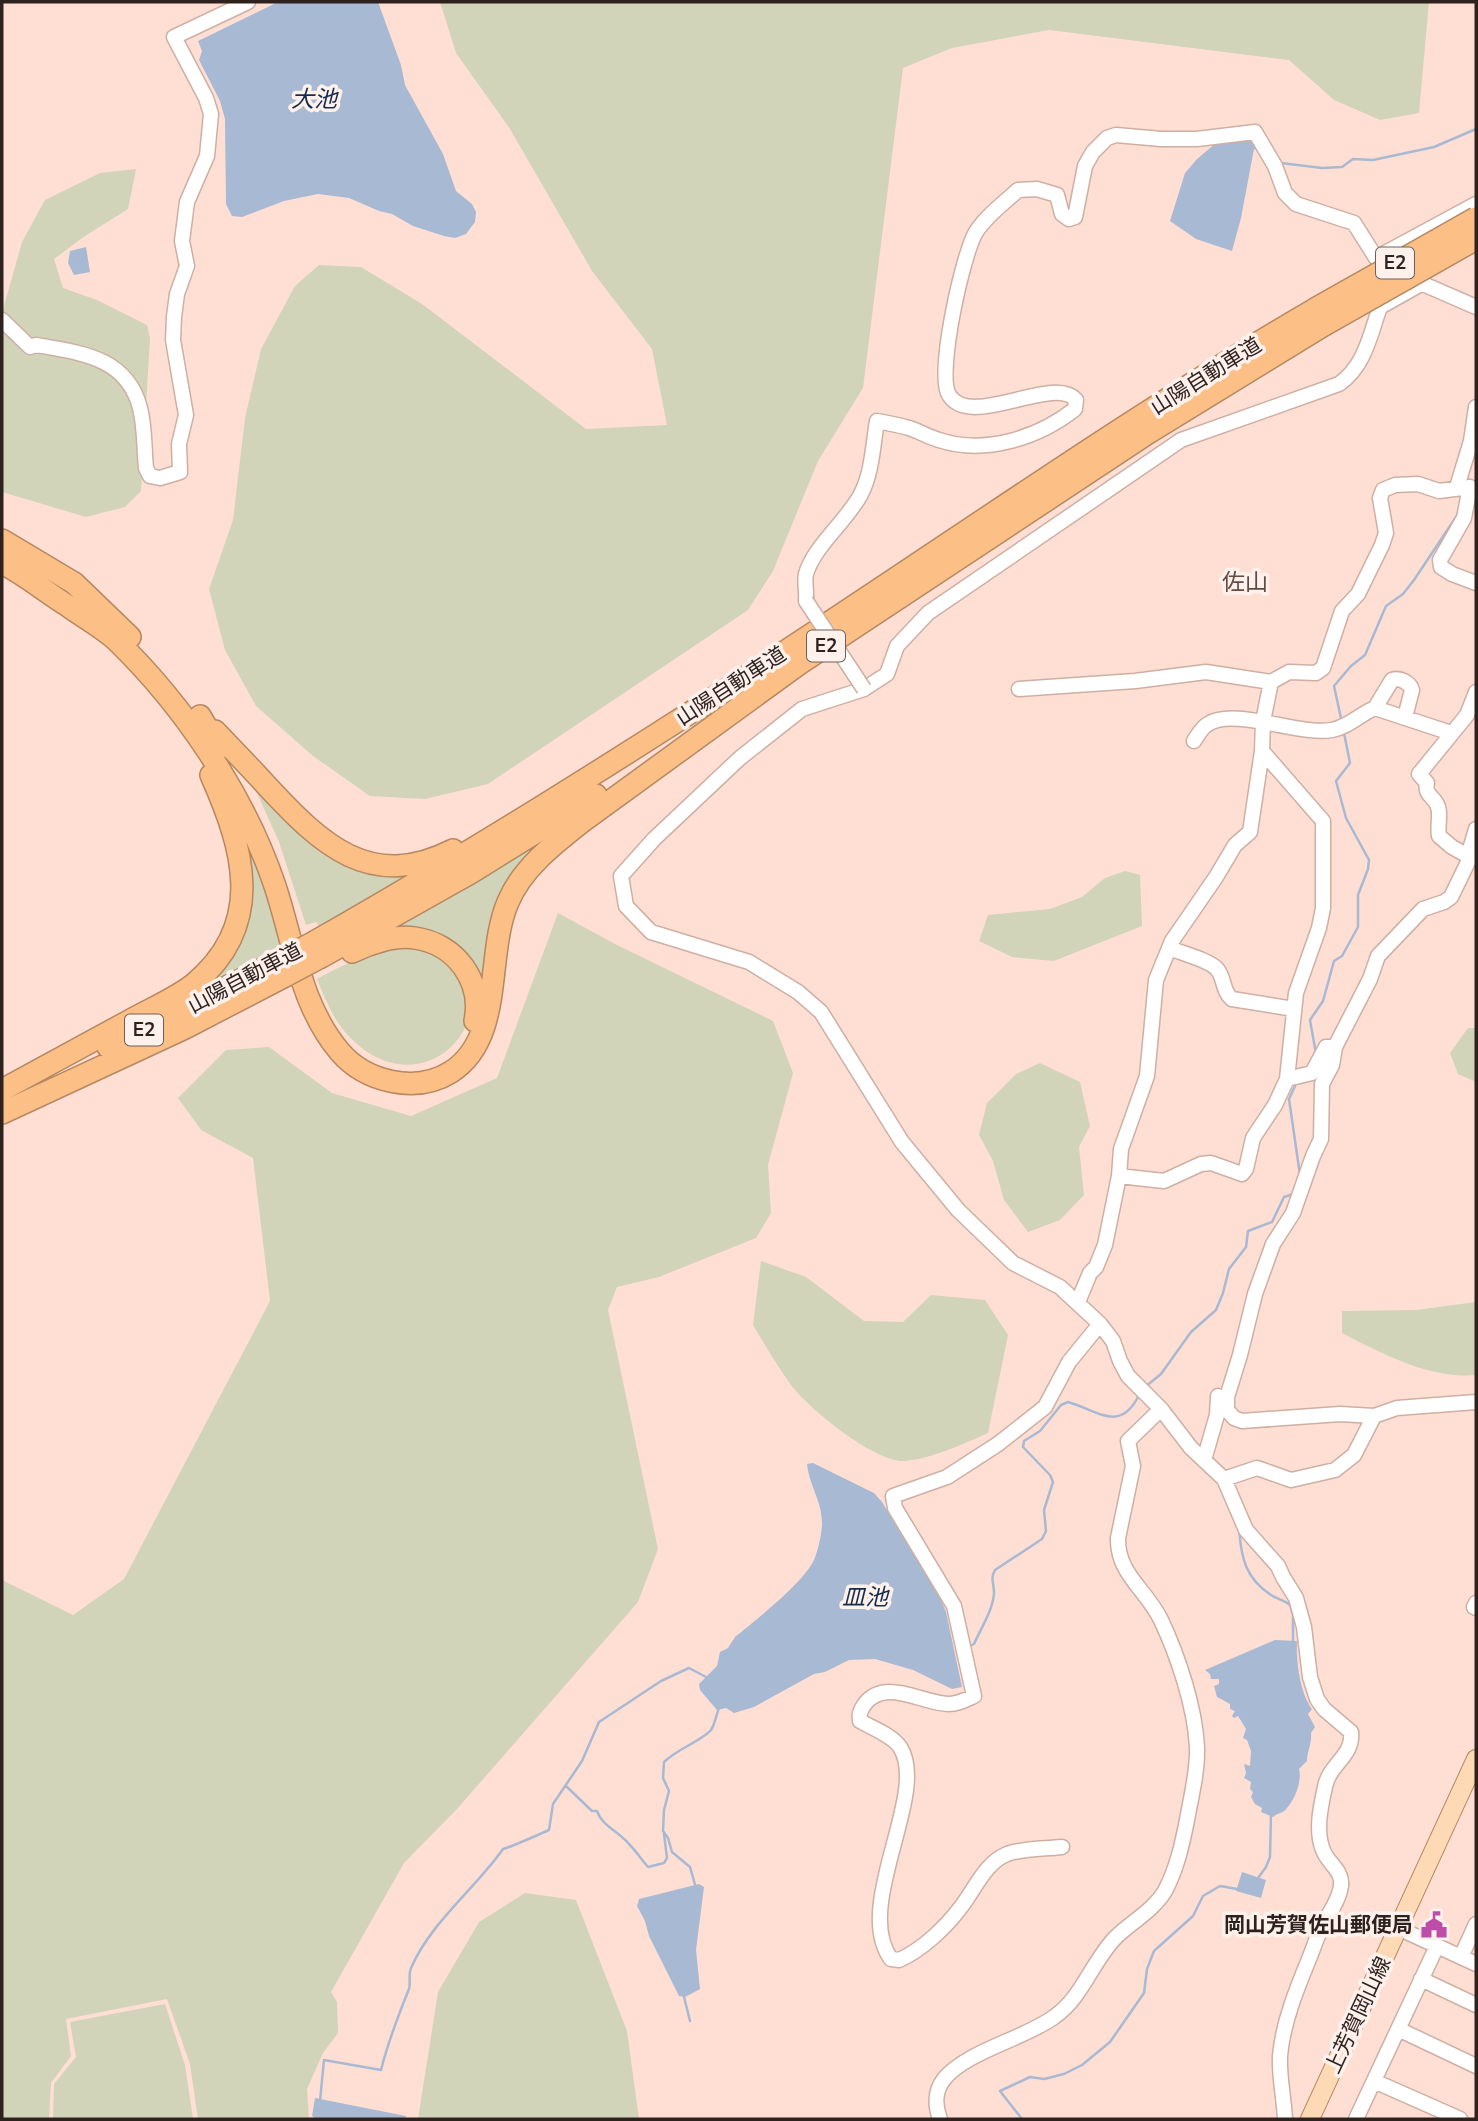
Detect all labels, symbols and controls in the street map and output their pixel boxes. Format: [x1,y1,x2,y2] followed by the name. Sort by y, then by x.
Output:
[291,84,339,115] water label: 大池
[1376,247,1414,278] road number: E2
[1145,331,1267,421] street label: 山陽自動車道
[1222,567,1268,598] district label: 佐山
[807,631,845,662] road number: E2
[671,640,791,732] street label: 山陽自動車道
[183,936,307,1020] street label: 山陽自動車道
[125,1014,163,1046] road number: E2
[842,1582,890,1613] water label: 皿池
[1419,1910,1449,1940] public building icon: 岡山芳賀佐山郵便局
[1224,1911,1413,1939] place label: 岡山芳賀佐山郵便局
[1319,1952,1397,2078] street label: 上芳賀岡山線

